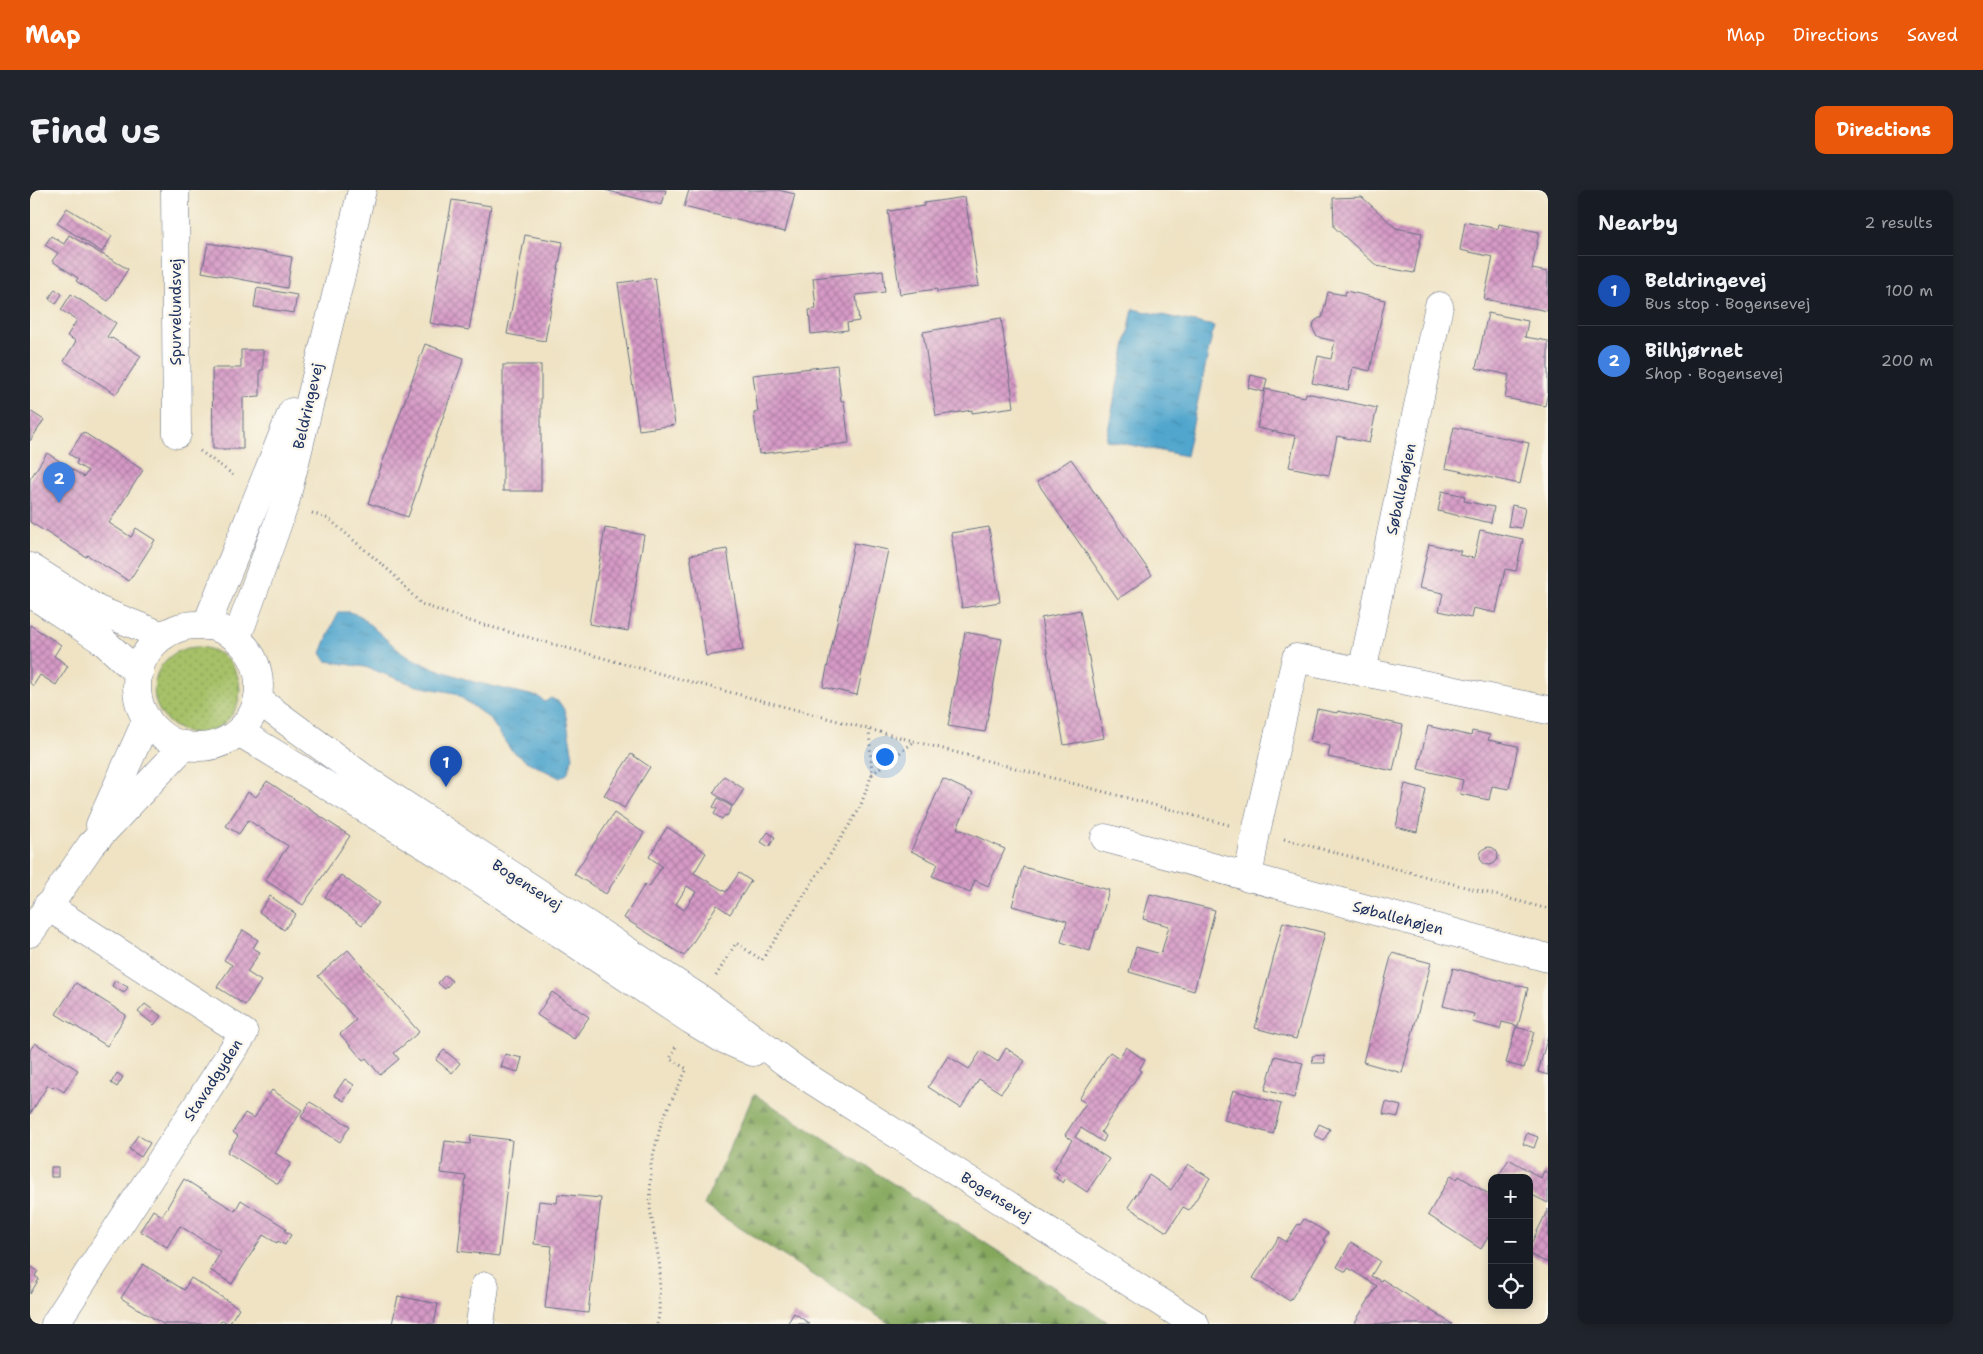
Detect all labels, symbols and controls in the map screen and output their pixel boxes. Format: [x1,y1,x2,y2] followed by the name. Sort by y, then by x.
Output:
[25,19,81,51] text: Map
[1727,23,1765,47] text: Map
[1793,23,1879,47] text: Directions
[1907,23,1958,47] text: Saved
[1815,106,1953,154] button: Directions
[30,107,161,154] text: Find us
[1598,209,1678,237] text: Nearby
[1864,212,1933,233] text: 2 results
[166,259,186,365] street label: Spurvelundsvej
[1645,268,1766,293] text: Beldringevej
[1610,280,1618,301] text: 1
[1885,280,1933,301] text: 100 m
[1645,293,1810,314] text: Bus stop · Bogensevej
[1645,338,1743,363] text: Bilhjørnet
[1608,350,1620,371] text: 2
[1881,350,1933,371] text: 200 m
[288,361,328,451] street label: Beldringevej
[1645,363,1783,384] text: Shop · Bogensevej
[1382,441,1420,537] street label: Søballehøjen
[43,462,75,503] pin: 2
[872,744,898,770] your location
[430,746,462,787] pin: 1
[488,855,566,915] street label: Bogensevej
[1350,896,1446,940] street label: Søballehøjen
[179,1035,247,1125] street label: Stavadgyden
[957,1167,1035,1227] street label: Bogensevej
[1488,1174,1533,1309] map controls
[1488,1174,1533,1219] button: +
[1488,1219,1533,1264] button: −
[1488,1264,1533,1309] button: locate

